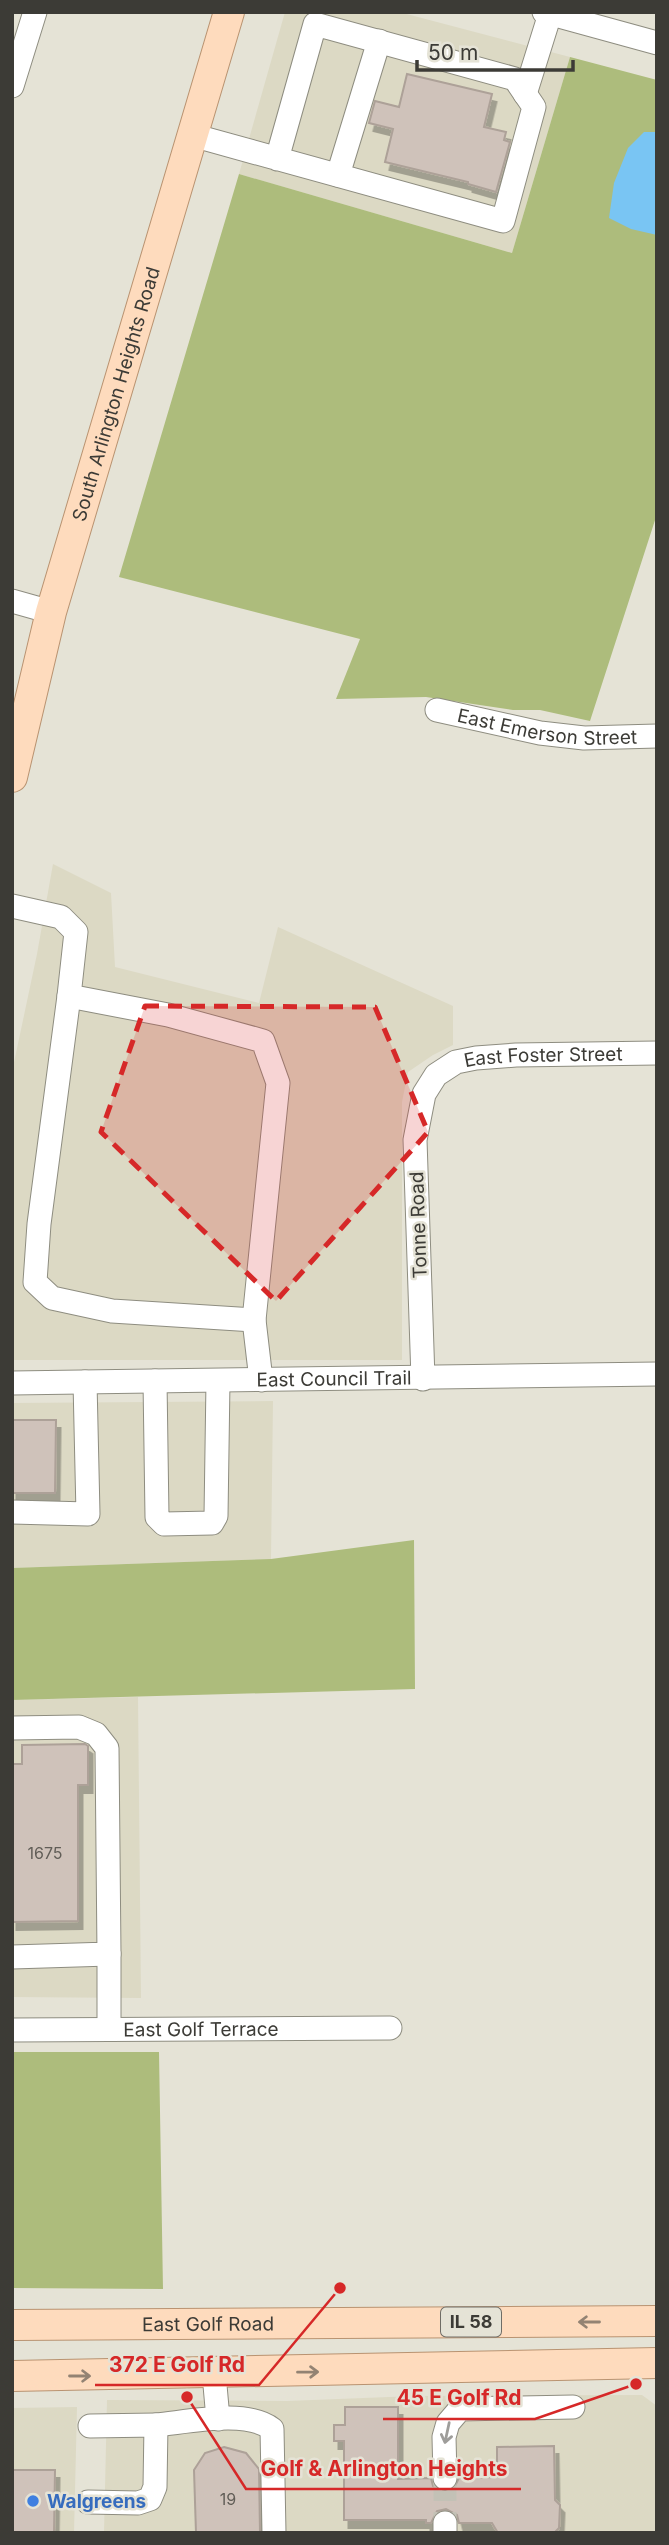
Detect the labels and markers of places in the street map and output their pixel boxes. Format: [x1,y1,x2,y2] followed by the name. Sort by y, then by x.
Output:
[95,2343,259,2385] callout: 372 E Golf Rd
[383,2377,535,2419] callout: 45 E Golf Rd
[246,2447,521,2489] callout: Golf & Arlington Heights
[47,2490,146,2513] place label: Walgreens
[25,2493,41,2509] marker: Walgreens

